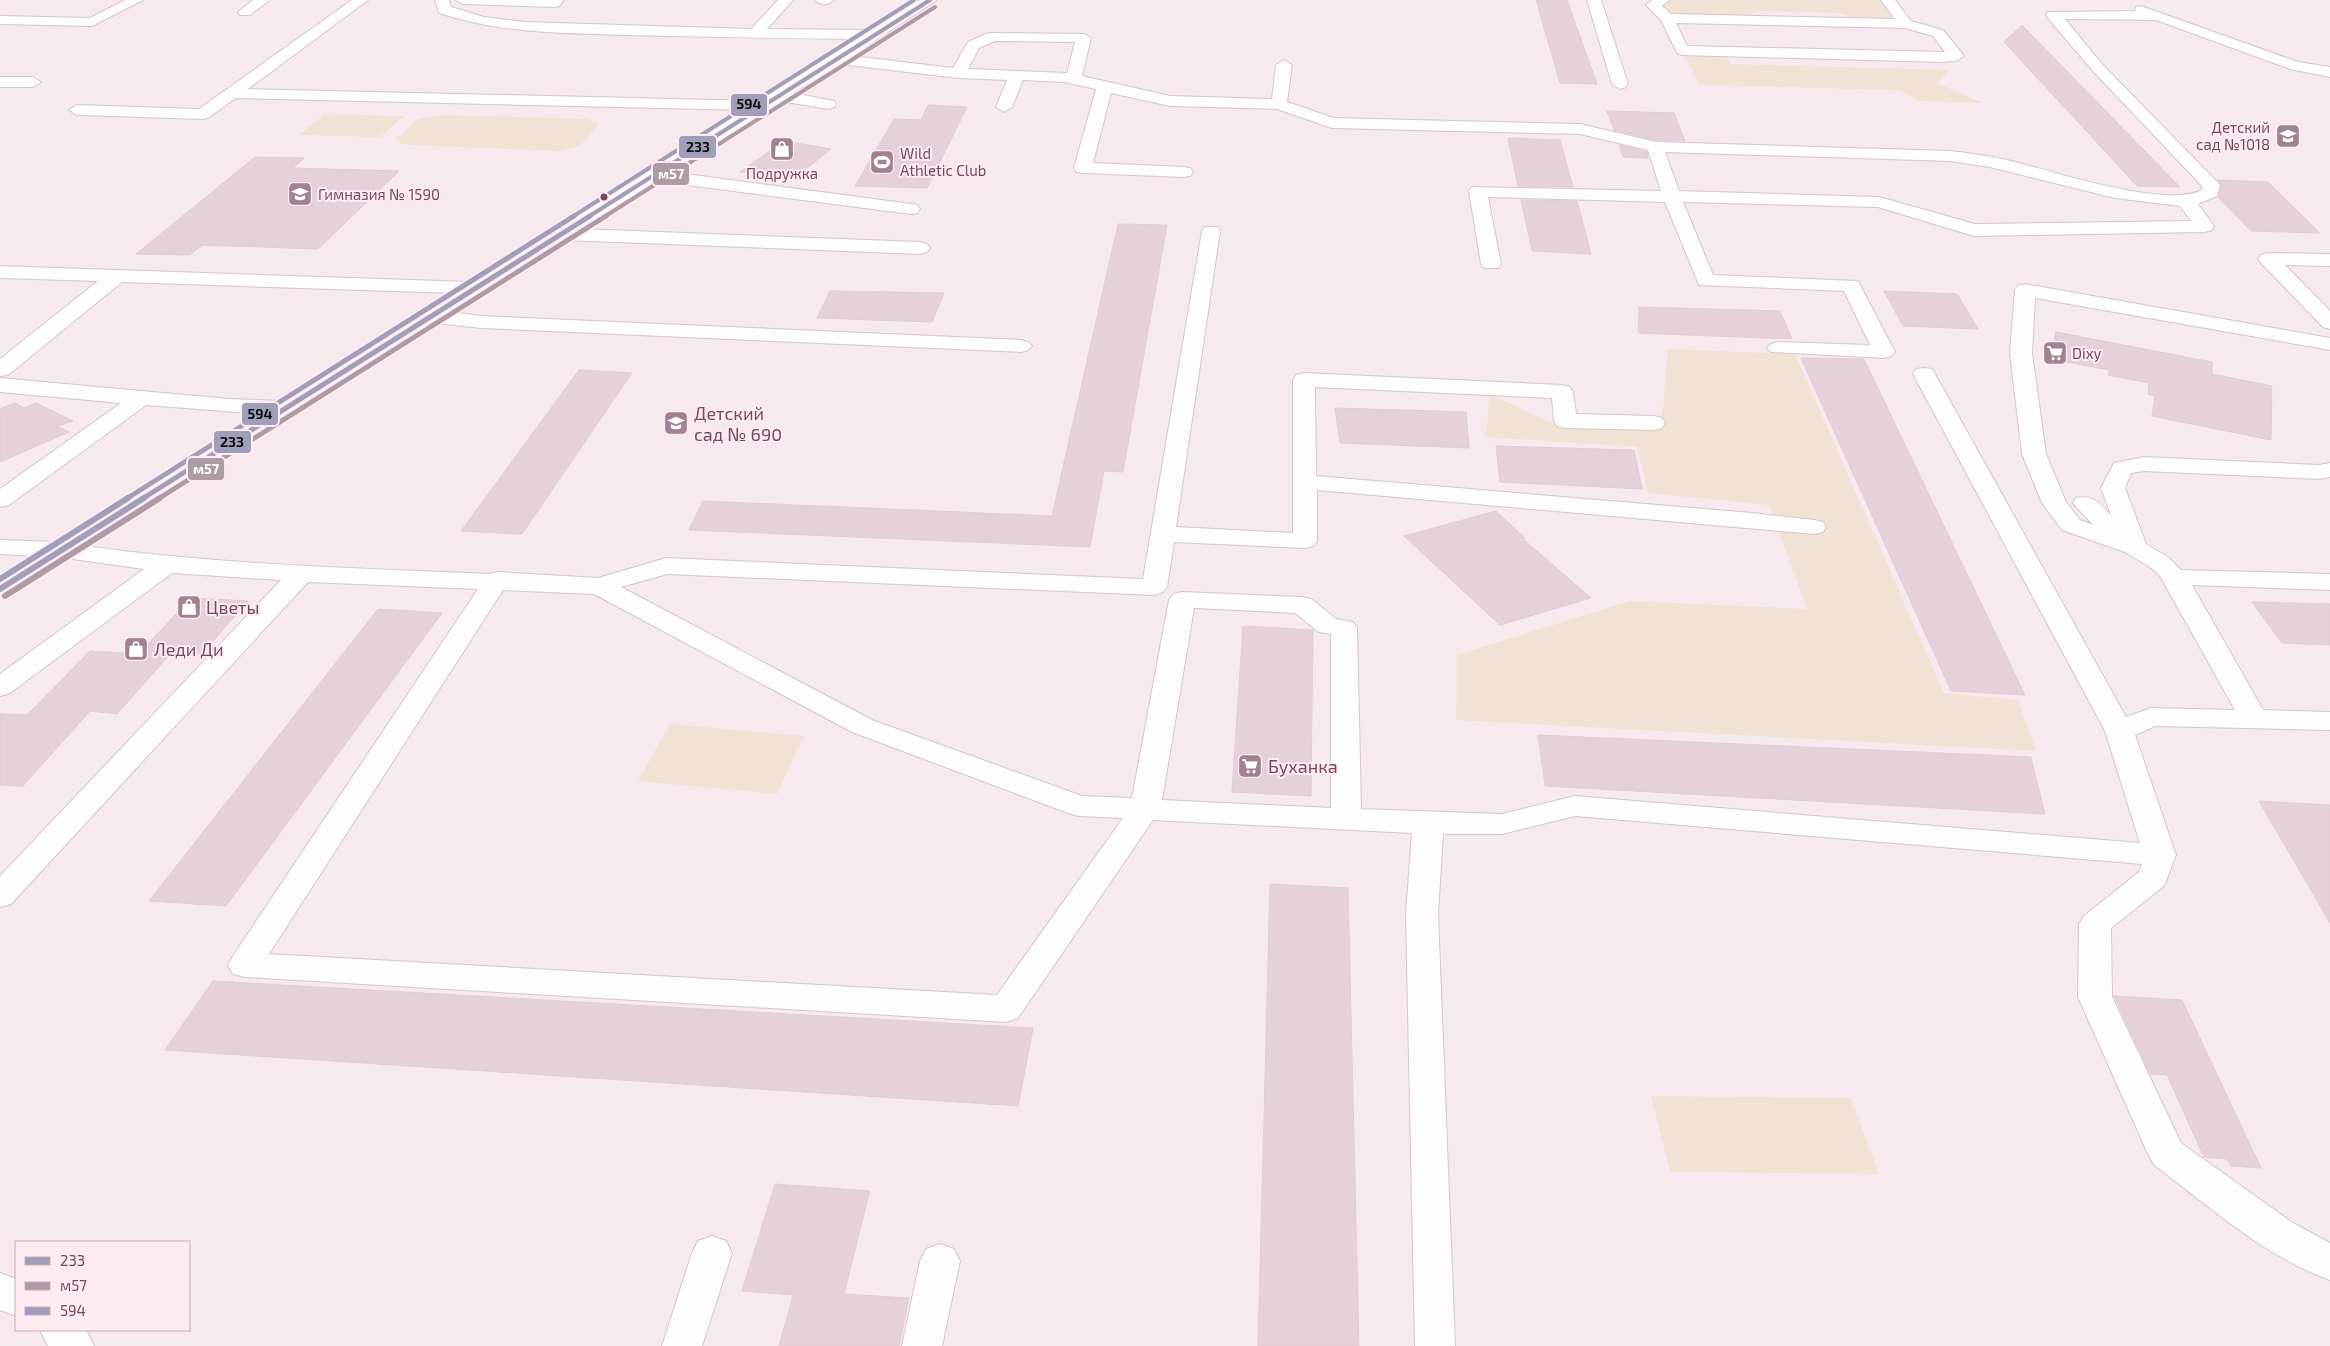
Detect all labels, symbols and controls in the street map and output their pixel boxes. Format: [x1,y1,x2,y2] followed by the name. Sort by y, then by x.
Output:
[730,93,768,117] line badge: 594
[737,95,762,112] text: 594
[2196,118,2270,153] place label: Детский сад №1018
[2275,123,2301,149] school or university icon: Детский сад №1018
[678,135,717,159] line badge: 233
[769,136,795,162] shop icon: Подружка
[686,138,710,155] text: 233
[900,144,986,179] place label: Wild Athletic Club
[869,149,895,175] sports icon: Wild Athletic Club
[652,162,690,186] line badge: м57
[746,164,818,183] place label: Подружка
[658,165,685,182] text: м57
[287,181,313,207] school or university icon: Гимназия № 1590
[318,185,440,203] place label: Гимназия № 1590
[599,192,609,202] unlabelled marker
[2042,340,2068,366] supermarket icon: Dixy
[2072,344,2102,362] place label: Dixy
[241,402,279,426] line badge: 594
[694,402,782,445] place label: Детский сад № 690
[248,405,273,422] text: 594
[663,410,689,436] school or university icon: Детский сад № 690
[213,430,252,454] line badge: 233
[220,433,244,450] text: 233
[187,457,225,481] line badge: м57
[193,460,220,477] text: м57
[176,594,202,620] shop icon: Цветы
[206,596,260,618] place label: Цветы
[123,636,149,662] shop icon: Леди Ди
[154,638,223,660] place label: Леди Ди
[1237,753,1263,779] supermarket icon: Буханка
[1268,755,1338,777] place label: Буханка
[15,1241,190,1331] legend
[60,1251,85,1269] text: 233
[60,1276,87,1294] text: м57
[60,1301,86,1319] text: 594

